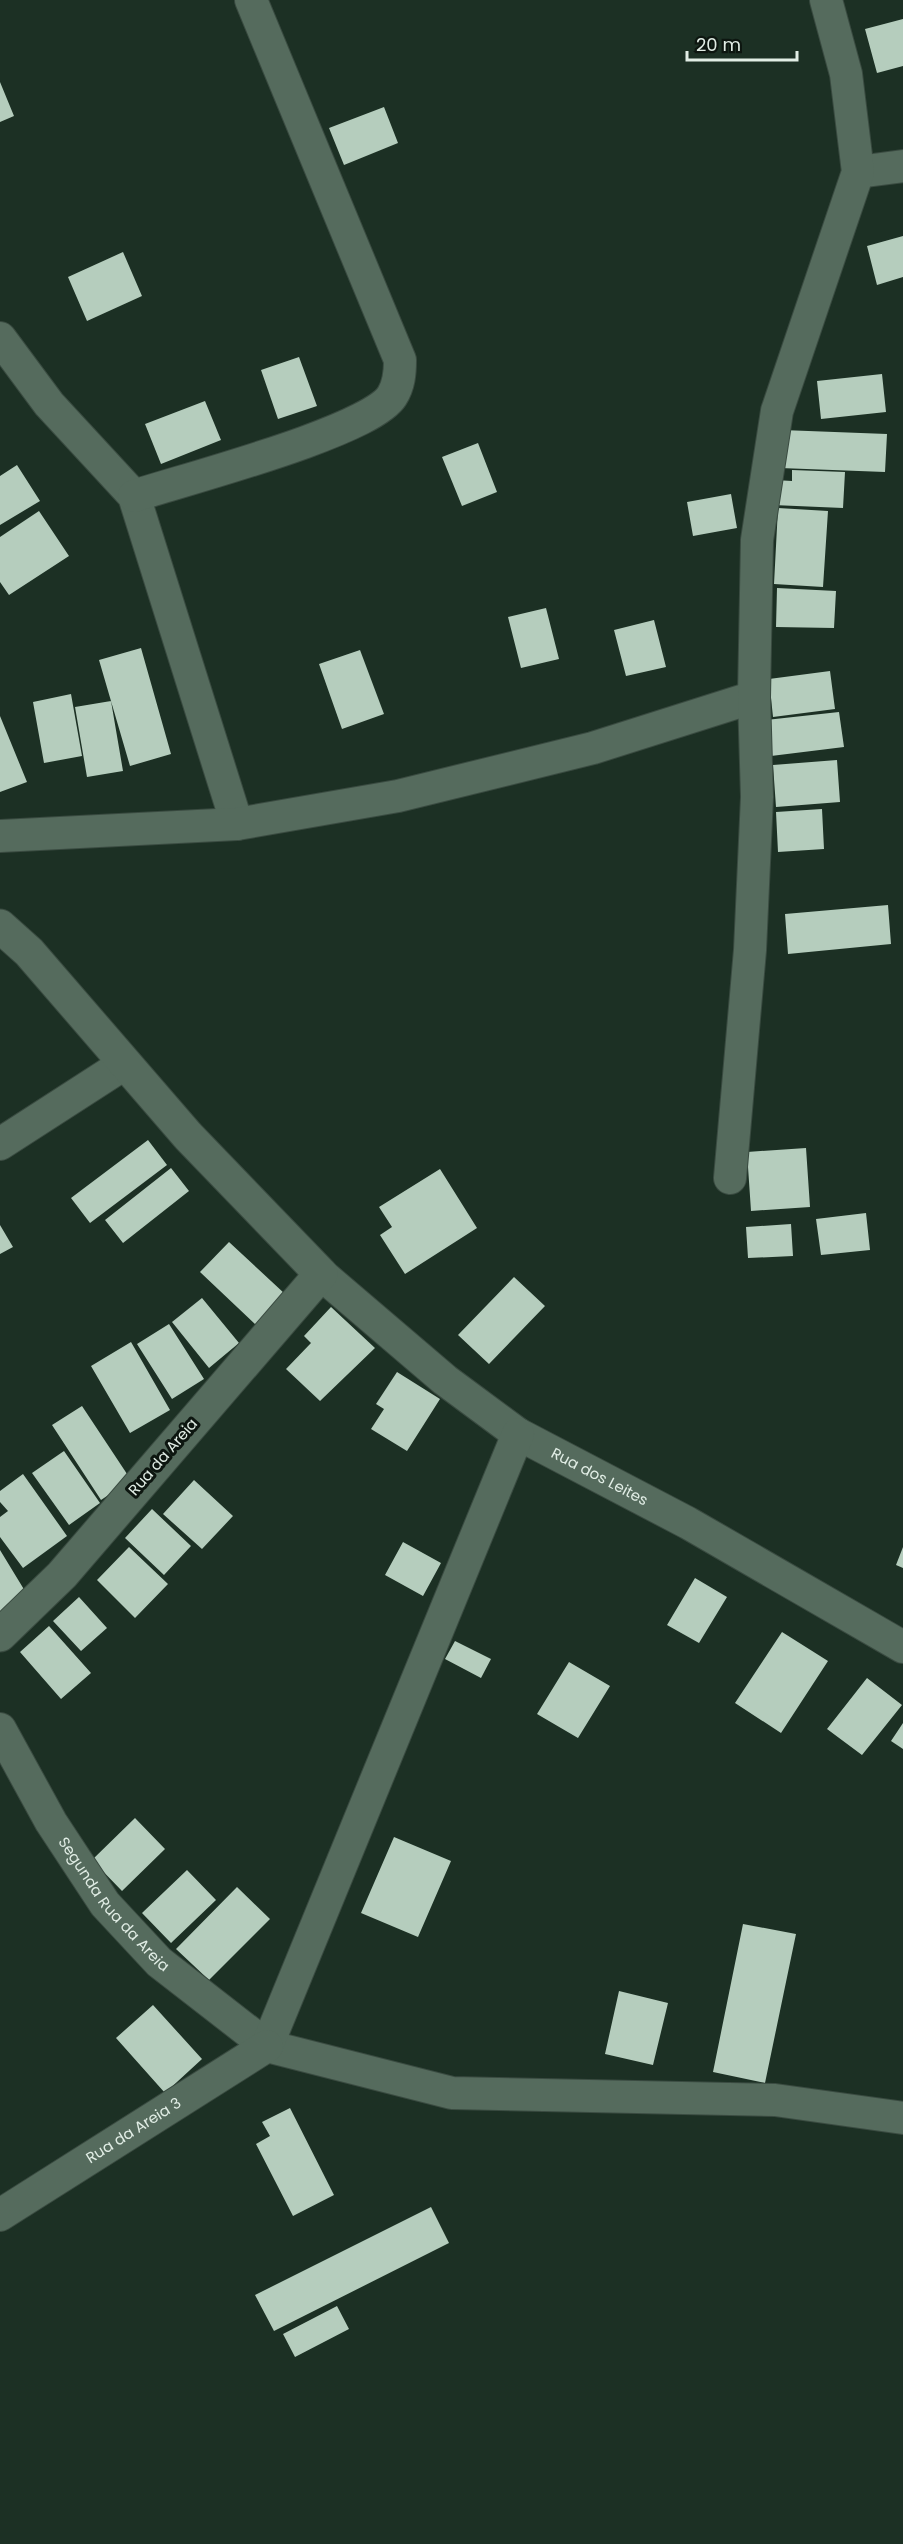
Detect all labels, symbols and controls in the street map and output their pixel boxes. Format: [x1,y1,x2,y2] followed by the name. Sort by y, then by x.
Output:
[687,24,796,62] scale bar
[696,32,741,57] text: 20 m
[123,1414,202,1500] street label: Rua da Areia
[548,1442,652,1510] street label: Rua dos Leites
[54,1833,174,1976] street label: Segunda Rua da Areia
[82,2092,185,2168] street label: Rua da Areia 3

